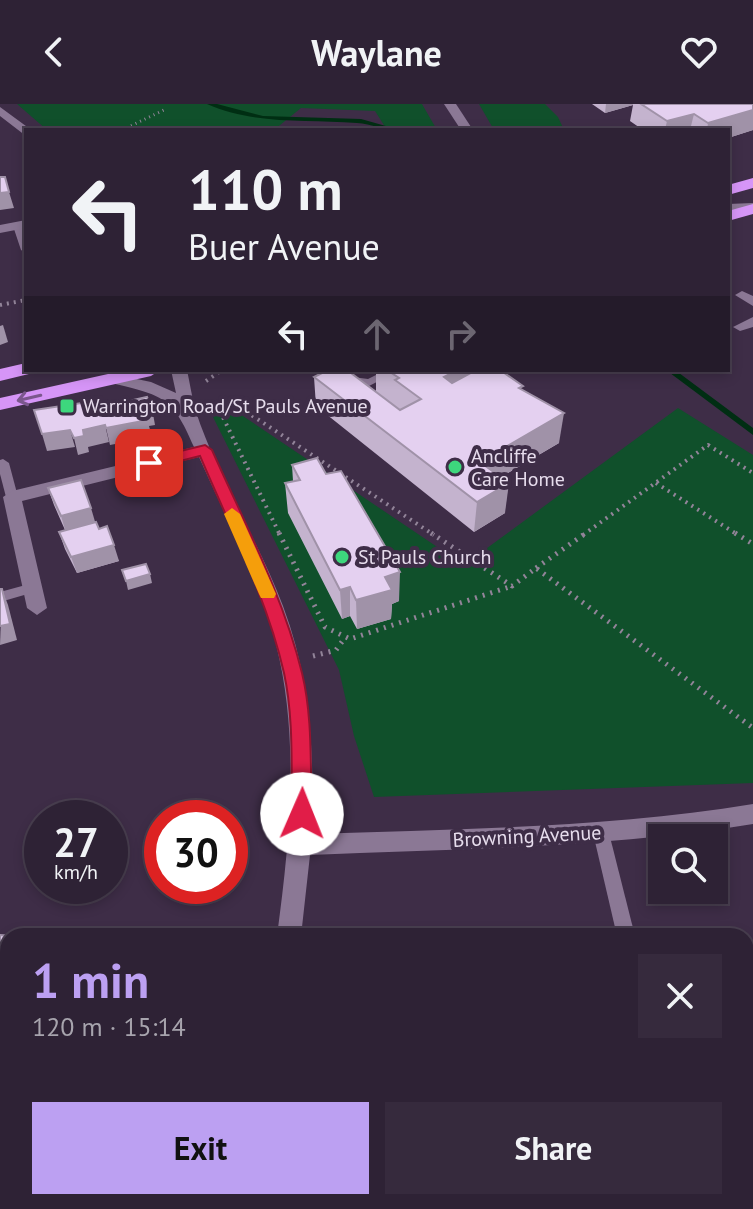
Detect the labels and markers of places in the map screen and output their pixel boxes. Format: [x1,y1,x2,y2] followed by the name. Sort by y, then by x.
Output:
[83,393,368,419] place label: Warrington Road/St Pauls Avenue
[58,397,76,415] marker: Warrington Road/St Pauls Avenue
[115,429,183,497] pin
[471,443,565,492] place label: Ancliffe Care Home
[446,458,464,476] marker: Ancliffe Care Home
[358,544,491,570] place label: St Pauls Church
[333,548,351,566] marker: St Pauls Church

